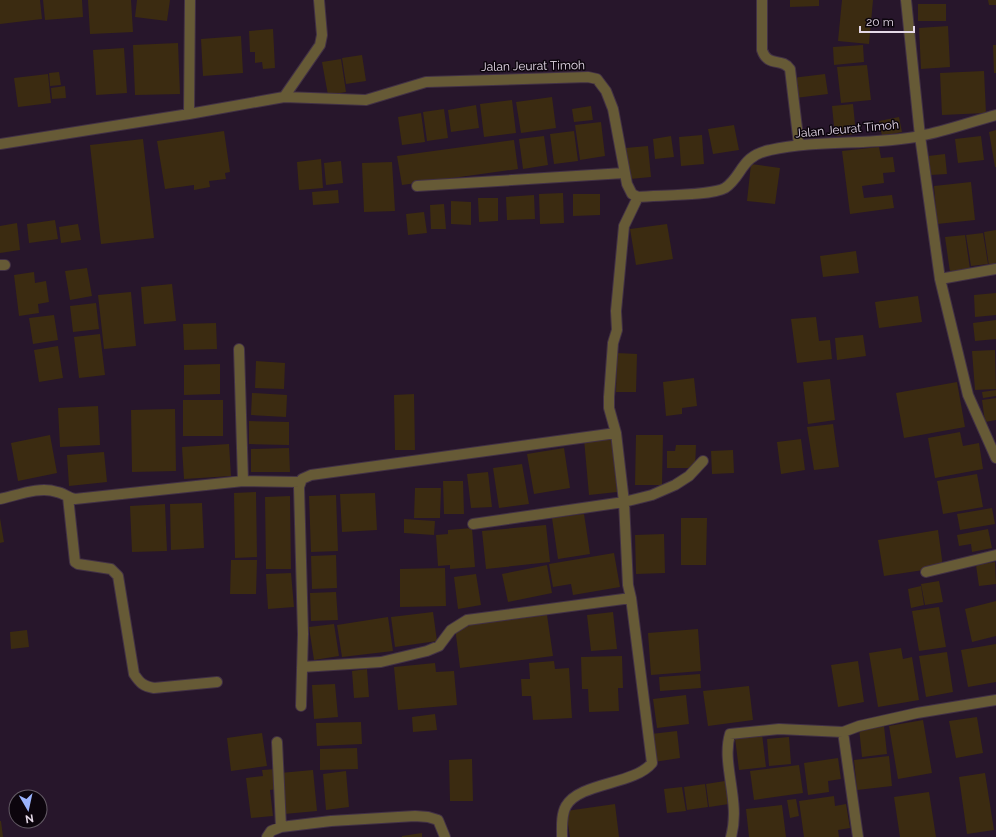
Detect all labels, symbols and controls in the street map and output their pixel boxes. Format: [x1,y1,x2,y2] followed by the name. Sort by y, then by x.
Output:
[860,8,914,34] scale bar
[866,15,894,29] text: 20 m
[481,58,585,74] street label: Jalan Jeurat Timoh
[795,117,899,141] street label: Jalan Jeurat Timoh
[8,789,48,829] north arrow
[24,811,35,825] text: N

